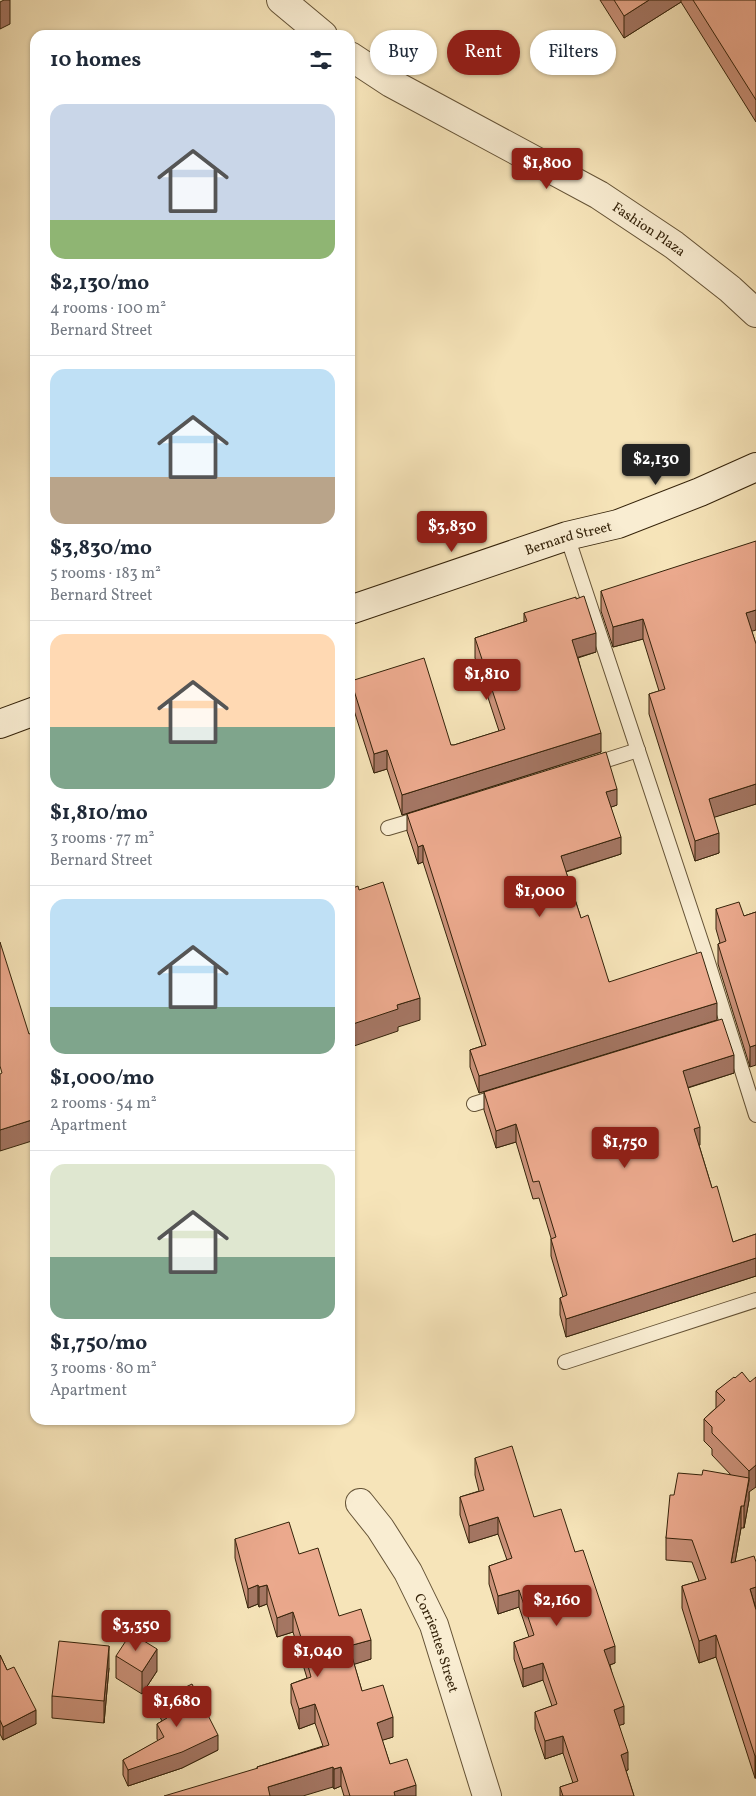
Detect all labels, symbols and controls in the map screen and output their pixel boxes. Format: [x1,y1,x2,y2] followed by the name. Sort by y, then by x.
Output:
[370,30,437,75] chip: Buy
[447,30,520,75] chip: Rent
[530,30,616,75] chip: Filters
[50,46,141,75] text: 10 homes
[307,46,335,74] icon: filters
[148,136,238,226] icon: home
[506,148,588,190] pin: $1,800
[523,153,571,175] text: $1,800
[608,199,689,262] street label: Fashion Plaza
[50,269,149,298] text: $2,130/mo
[50,298,166,320] text: 4 rooms · 100 m²
[50,320,153,342] text: Bernard Street
[148,402,238,492] icon: home
[615,444,697,486] pin: $2,130
[633,449,679,471] text: $2,130
[411,510,493,553] pin: $3,830
[428,516,476,538] text: $3,830
[523,518,614,561] street label: Bernard Street
[50,534,152,563] text: $3,830/mo
[50,563,161,585] text: 5 rooms · 183 m²
[50,585,153,607] text: Bernard Street
[446,658,528,701] pin: $1,810
[465,664,510,686] text: $1,810
[148,667,238,757] icon: home
[50,799,148,828] text: $1,810/mo
[50,828,154,850] text: 3 rooms · 77 m²
[50,850,153,872] text: Bernard Street
[499,876,581,918] pin: $1,000
[515,881,565,903] text: $1,000
[148,932,238,1022] icon: home
[50,1064,154,1093] text: $1,000/mo
[50,1093,157,1115] text: 2 rooms · 54 m²
[50,1115,127,1137] text: Apartment
[584,1126,666,1169] pin: $1,750
[603,1132,647,1154] text: $1,750
[148,1197,238,1287] icon: home
[50,1329,147,1358] text: $1,750/mo
[50,1358,157,1380] text: 3 rooms · 80 m²
[50,1380,127,1402] text: Apartment
[516,1584,598,1627] pin: $2,160
[534,1590,580,1612] text: $2,160
[409,1591,462,1695] street label: Corrientes Street
[95,1610,177,1652] pin: $3,350
[113,1615,159,1637] text: $3,350
[277,1636,359,1678] pin: $1,040
[294,1641,342,1663] text: $1,040
[136,1686,218,1728] pin: $1,680
[153,1691,201,1713] text: $1,680

